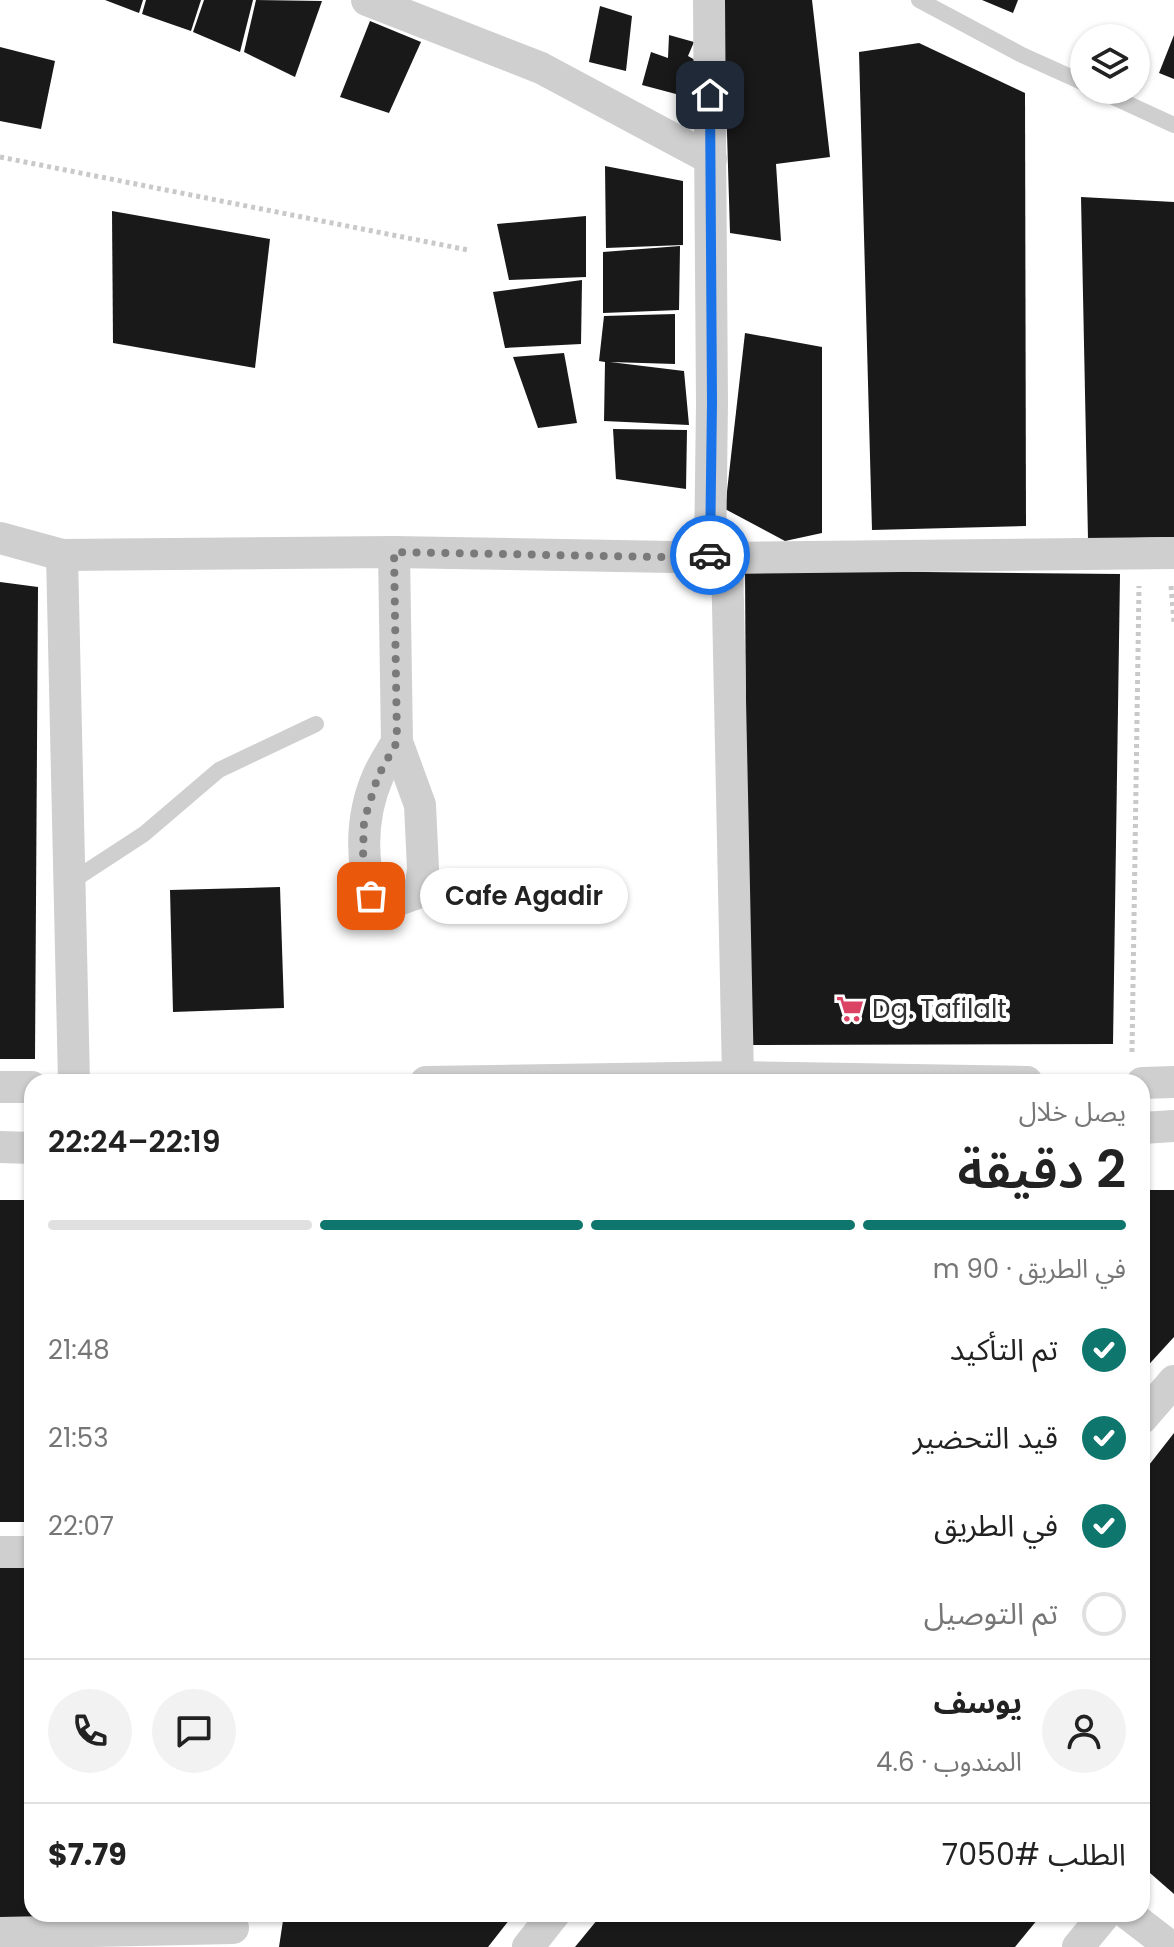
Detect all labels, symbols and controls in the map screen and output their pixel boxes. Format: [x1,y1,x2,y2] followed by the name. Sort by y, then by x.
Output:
[1070,24,1150,104] map controls
[1070,24,1150,104] button: layers
[676,61,744,129] pin
[688,73,732,117] icon: home
[670,515,750,595] courier
[688,533,732,577] icon: car
[337,862,405,930] pin
[419,868,627,924] callout: Cafe Agadir
[349,874,393,918] icon: bag
[445,878,603,914] text: Cafe Agadir
[872,991,1007,1027] place label: Dg. Tafilalt
[835,994,865,1024] supermarket icon: Dg. Tafilalt
[1019,1094,1126,1130] text: يصل خلال
[48,1120,220,1163] text: 22:19–22:24
[958,1133,1126,1206] text: 2 دقيقة
[933,1251,1126,1287] text: في الطريق · 90 m
[950,1328,1058,1371] text: تم التأكيد
[1082,1328,1126,1372] icon: check
[48,1332,110,1368] text: 21:48
[913,1416,1058,1459] text: قيد التحضير
[1082,1416,1126,1460] icon: check
[48,1420,108,1456] text: 21:53
[934,1504,1058,1547] text: في الطريق
[1082,1504,1126,1548] icon: check
[48,1508,114,1544] text: 22:07
[924,1592,1058,1635] text: تم التوصيل
[934,1681,1022,1724] text: يوسف
[48,1689,132,1773] button: phone
[152,1689,236,1773] button: chat
[1042,1689,1126,1773] button: person
[876,1744,1022,1780] text: المندوب · 4.6
[48,1833,127,1876] text: $7.79
[942,1833,1126,1876] text: الطلب #7050

